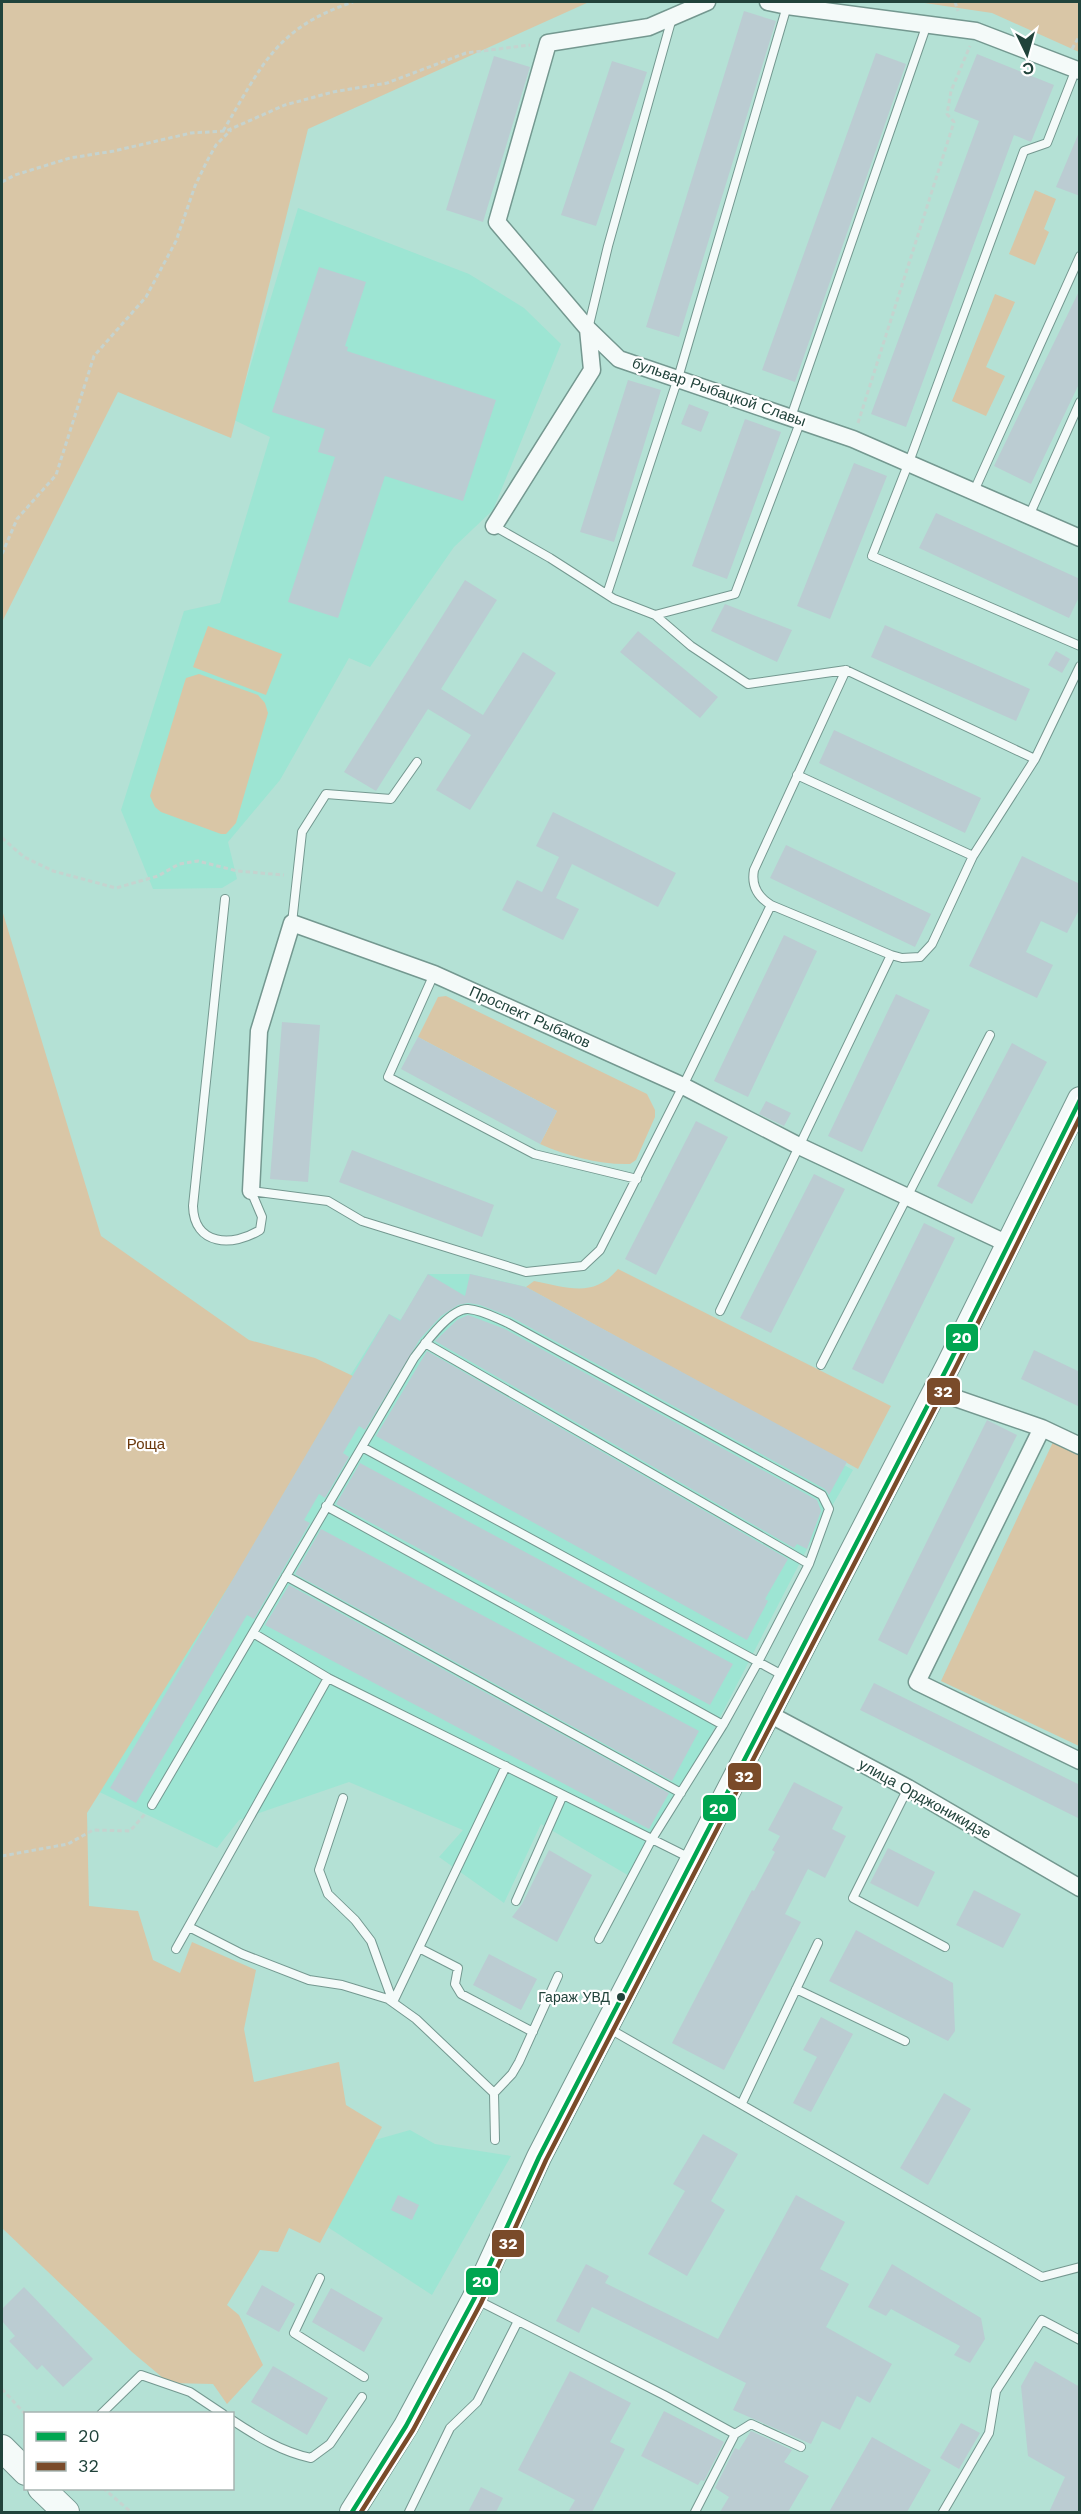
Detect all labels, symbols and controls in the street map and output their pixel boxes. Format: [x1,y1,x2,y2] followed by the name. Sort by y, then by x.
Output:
[997,24,1057,84] north arrow
[1021,58,1035,78] text: С
[630,354,808,430] street label: бульвар Рыбацкой Славы
[467,982,593,1052] street label: Проспект Рыбаков
[945,1323,979,1352] line badge: 20
[952,1328,972,1347] text: 20
[926,1377,961,1406] line badge: 32
[933,1382,953,1401] text: 32
[127,1435,166,1453] park label: Роща
[856,1755,994,1843] street label: улица Орджоникидзе
[727,1762,762,1791] line badge: 32
[734,1767,754,1786] text: 32
[702,1794,737,1822] line badge: 20
[709,1799,729,1818] text: 20
[538,1989,611,2005] place label: Гараж УВД
[615,1991,627,2003] marker: Гараж УВД
[491,2229,525,2258] line badge: 32
[498,2234,518,2253] text: 32
[465,2267,499,2296] line badge: 20
[472,2272,492,2291] text: 20
[24,2412,234,2490] legend
[78,2425,100,2446] text: 20
[78,2455,99,2476] text: 32

